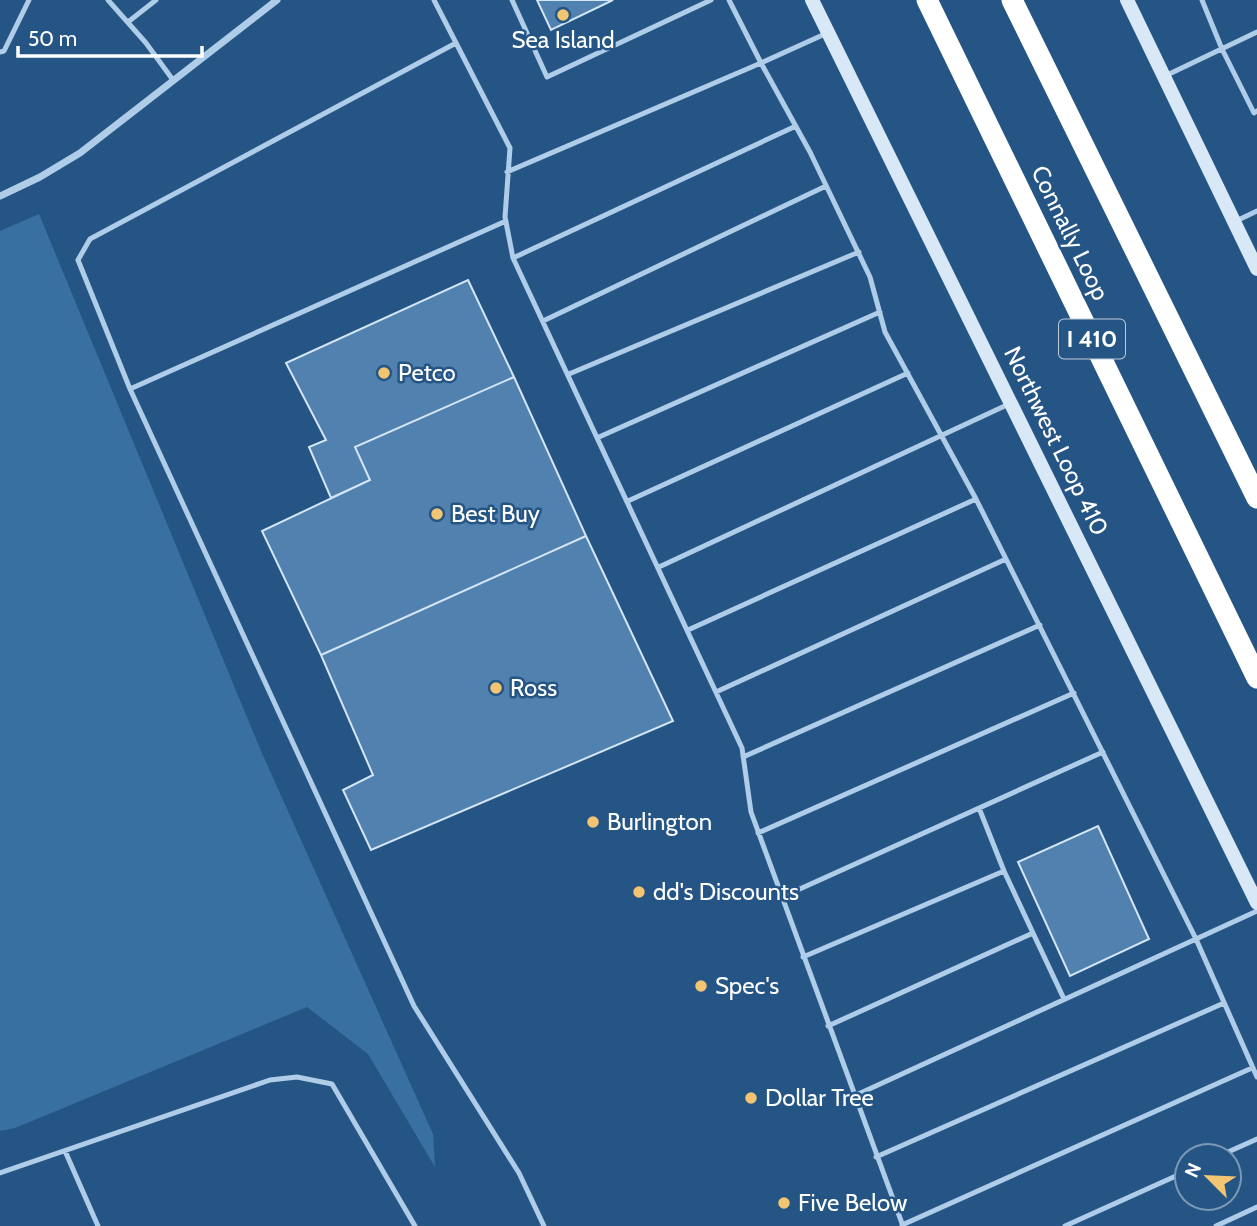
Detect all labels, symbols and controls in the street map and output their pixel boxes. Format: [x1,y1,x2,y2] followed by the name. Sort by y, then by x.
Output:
[555,7,571,23] marker: Sea Island
[18,14,201,58] scale bar
[512,25,614,54] place label: Sea Island
[28,26,77,51] text: 50 m
[1025,161,1116,305] street label: Connally Loop
[1059,320,1125,358] road number: I 410
[998,342,1115,540] street label: Northwest Loop 410
[398,358,456,387] place label: Petco
[376,365,392,381] marker: Petco
[451,499,540,528] place label: Best Buy
[429,506,445,522] marker: Best Buy
[510,673,557,702] place label: Ross
[488,680,504,696] marker: Ross
[607,807,712,836] place label: Burlington
[585,814,601,830] marker: Burlington
[653,877,799,906] place label: dd's Discounts
[631,884,647,900] marker: dd's Discounts
[715,971,779,1000] place label: Spec's
[693,978,709,994] marker: Spec's
[765,1083,874,1112] place label: Dollar Tree
[743,1090,759,1106] marker: Dollar Tree
[1173,1142,1243,1212] north arrow
[1180,1159,1206,1181] text: N
[798,1188,908,1217] place label: Five Below
[776,1195,792,1211] marker: Five Below

